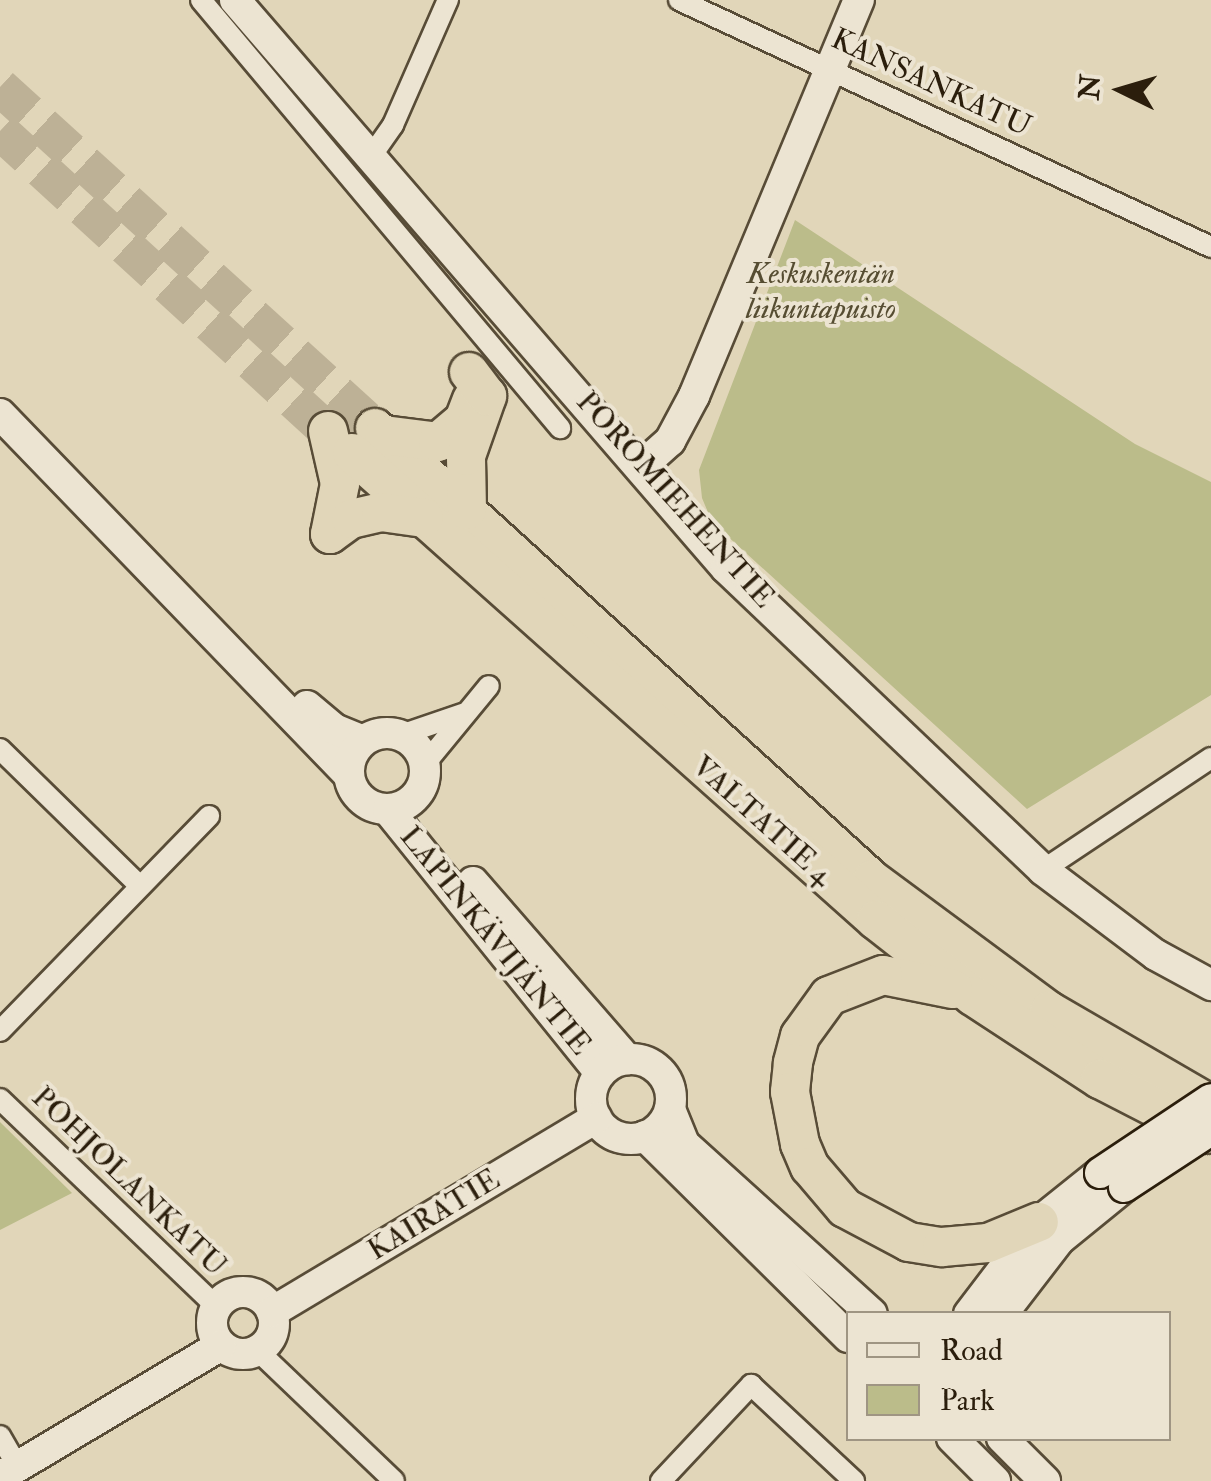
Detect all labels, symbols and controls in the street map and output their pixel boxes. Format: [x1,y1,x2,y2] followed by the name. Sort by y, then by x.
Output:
[826,21,1036,145] street label: KANSANKATU
[1071,40,1171,140] north arrow
[1072,73,1109,101] text: N
[746,256,896,326] park label: Keskuskentän liikuntapuisto
[568,384,782,616] street label: POROMIEHENTIE
[684,749,840,893] street label: VALTATIE 4
[392,819,598,1063] street label: LAPINKÄVIJÄNTIE
[24,1080,234,1284] street label: POHJOLANKATU
[361,1162,507,1268] street label: KAIRATIE
[846,1311,1171,1441] legend
[940,1332,1003,1369] text: Road
[940,1382,995,1419] text: Park

